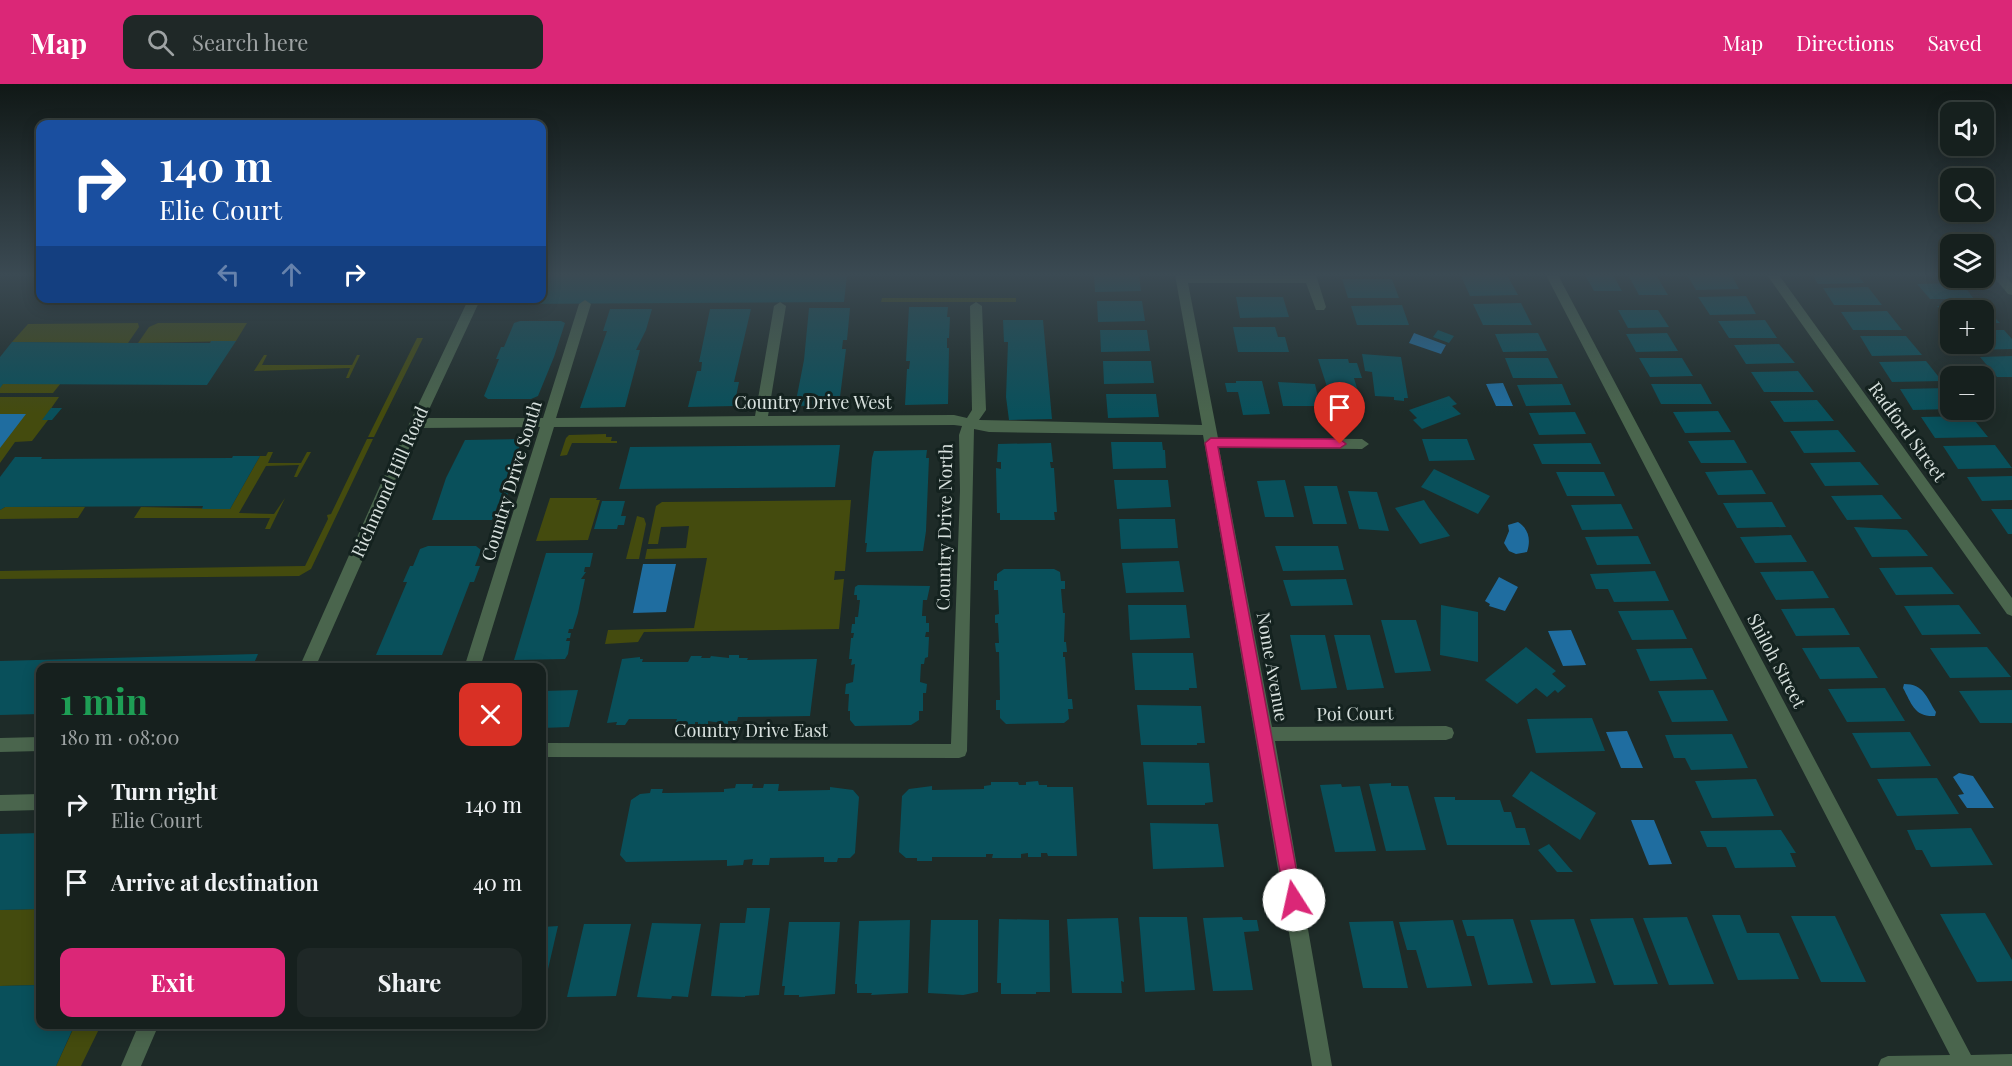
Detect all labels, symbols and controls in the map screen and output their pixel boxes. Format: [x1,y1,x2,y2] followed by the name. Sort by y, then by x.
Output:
[123,15,543,69] search box
[30,24,87,61] text: Map
[144,26,177,59] icon: search
[192,27,308,57] text: Search here
[1722,28,1763,56] text: Map
[1796,28,1894,56] text: Directions
[1927,28,1982,56] text: Saved
[1940,102,1994,420] map controls
[1940,102,1994,156] button: sound
[159,137,272,193] text: 140 m
[60,144,138,222] icon: right
[1940,168,1994,222] button: search
[159,191,282,227] text: Elie Court
[1940,234,1994,288] button: layers
[212,258,245,291] icon: left
[275,258,308,291] icon: ahead
[338,258,371,291] icon: right
[1940,300,1994,354] button: +
[1940,366,1994,420] button: −
[1864,377,1952,487] street label: Radford Street
[1314,382,1365,444] pin
[734,390,892,414] street label: Country Drive West
[1323,391,1356,424] icon: arrive
[475,397,547,564] street label: Country Drive South
[345,402,433,561] street label: Richmond Hill Road
[931,443,957,611] street label: Country Drive North
[1742,609,1812,712] street label: Shiloh Street
[1252,610,1294,723] street label: Nome Avenue
[60,676,148,724] text: 1 min
[459,683,522,746] button: close
[1316,700,1394,726] street label: Poi Court
[674,718,829,742] street label: Country Drive East
[60,723,180,750] text: 180 m · 08:00
[111,776,217,806] text: Turn right
[60,788,93,821] icon: right
[465,789,522,819] text: 140 m
[111,806,202,833] text: Elie Court
[60,866,93,899] icon: arrive
[111,867,319,897] text: Arrive at destination
[473,867,522,897] text: 40 m
[1262,868,1326,932] position arrow
[60,948,285,1017] button: Exit
[297,948,522,1017] button: Share

